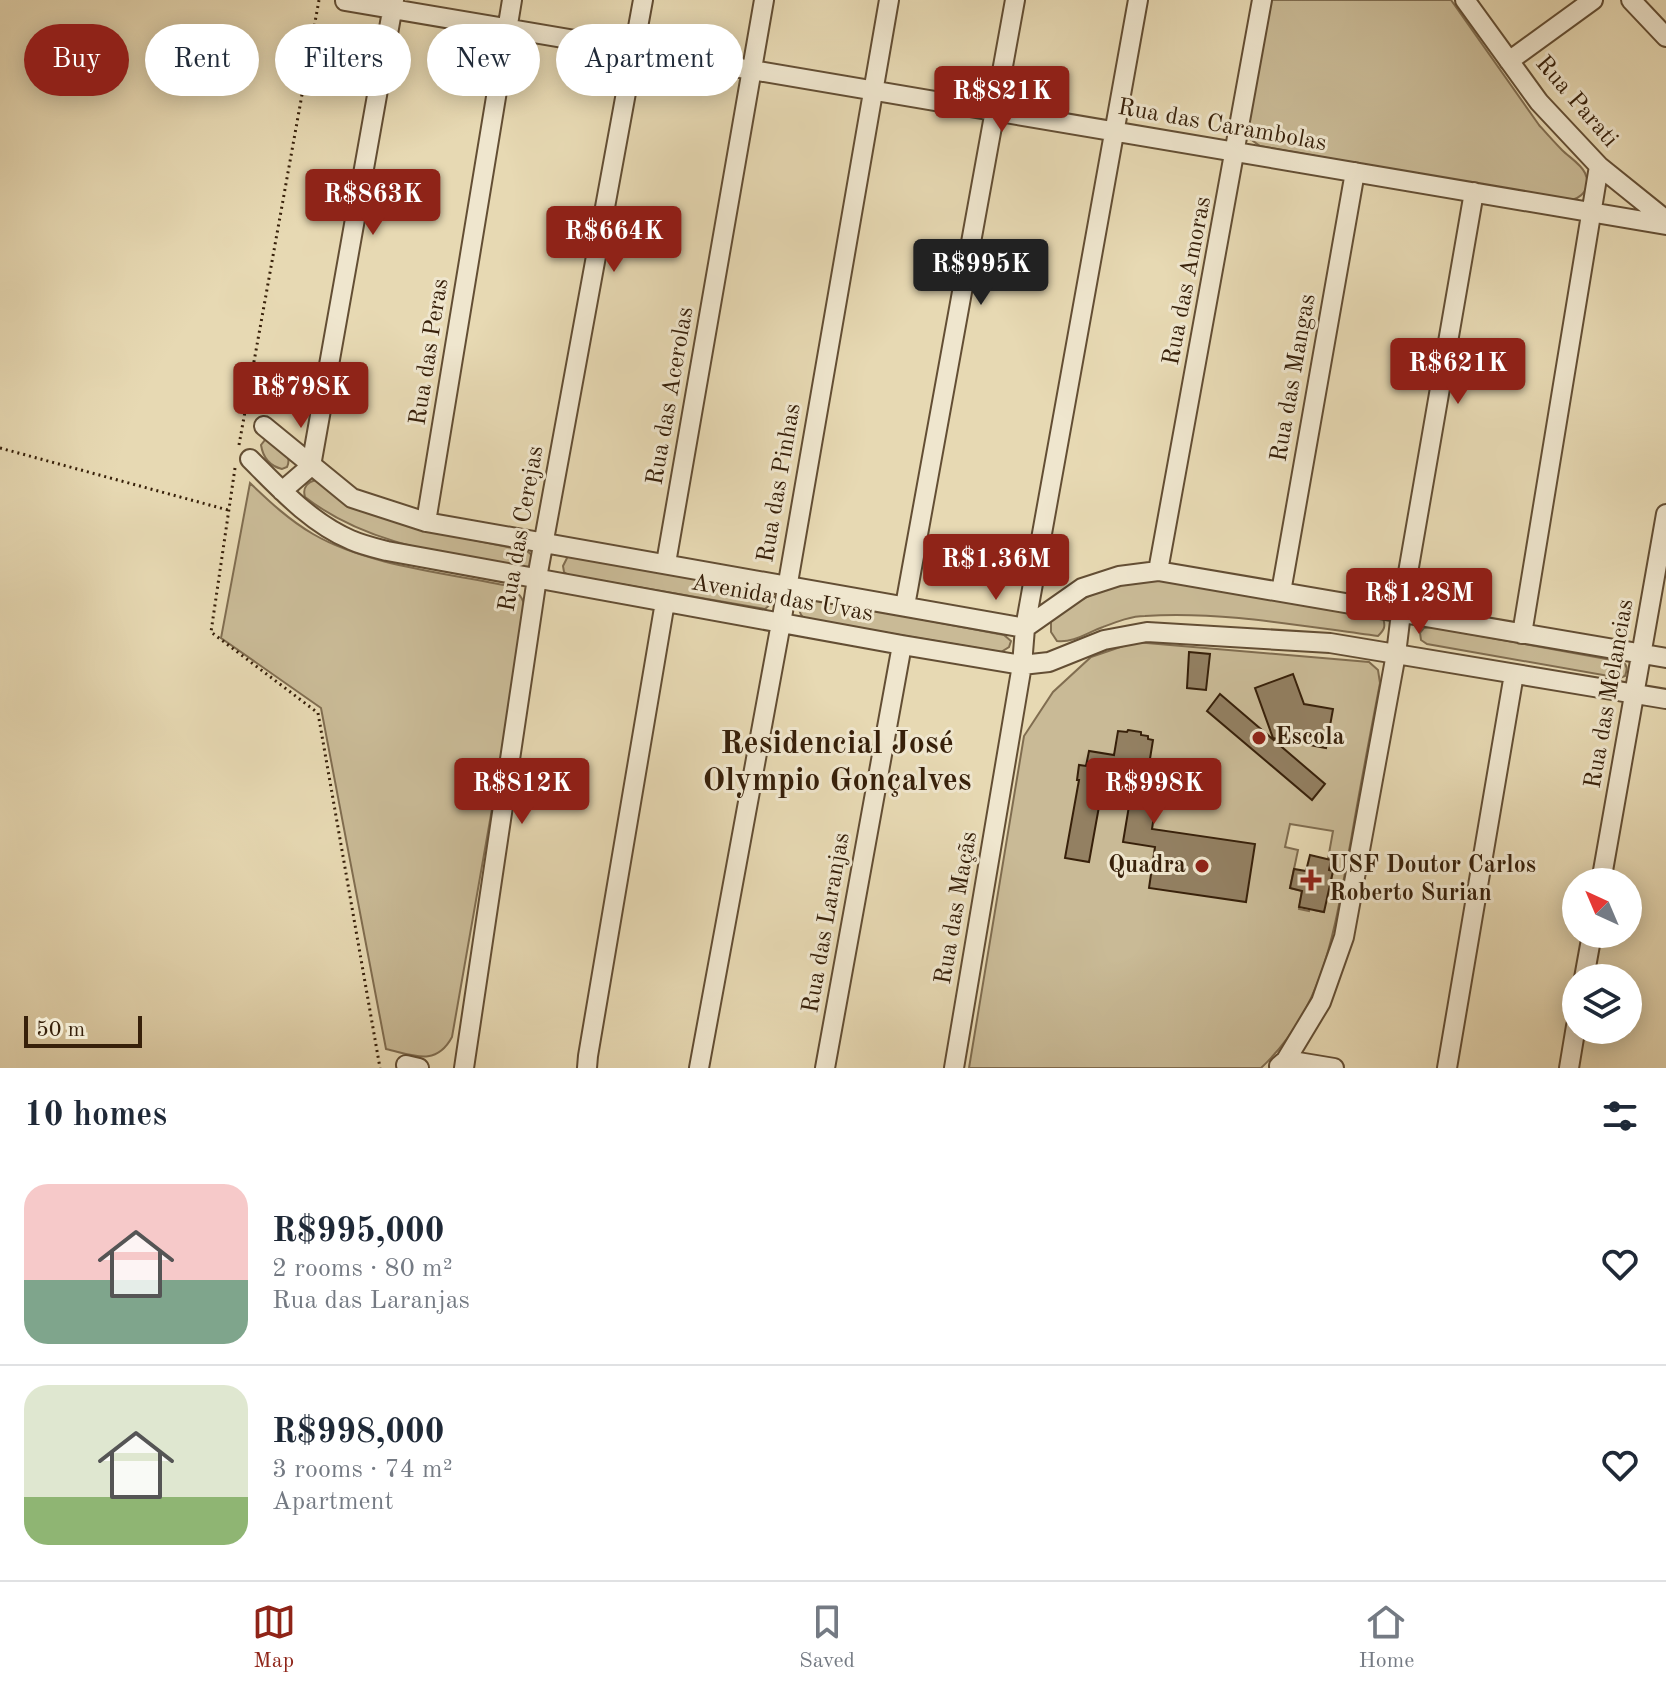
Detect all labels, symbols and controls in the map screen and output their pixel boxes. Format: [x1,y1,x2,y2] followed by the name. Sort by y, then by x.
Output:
[24,24,129,96] chip: Buy
[145,24,259,96] chip: Rent
[275,24,411,96] chip: Filters
[427,24,540,96] chip: New
[556,24,743,96] chip: Apartment
[1530,52,1622,152] street label: Rua Parati
[937,66,1067,134] pin: R$821K
[952,79,1052,105] text: R$821K
[1116,96,1328,156] street label: Rua das Carambolas
[308,169,438,237] pin: R$863K
[323,182,423,208] text: R$863K
[1160,195,1216,367] street label: Rua das Amoras
[549,206,679,274] pin: R$664K
[564,219,664,245] text: R$664K
[916,239,1046,307] pin: R$995K
[931,252,1031,278] text: R$995K
[407,277,453,427] street label: Rua das Peras
[1267,292,1321,464] street label: Rua das Mangas
[644,305,698,487] street label: Rua das Acerolas
[1393,338,1523,406] pin: R$621K
[1408,351,1508,377] text: R$621K
[236,362,366,430] pin: R$798K
[251,375,351,401] text: R$798K
[754,402,806,564] street label: Rua das Pinhas
[496,444,548,614] street label: Rua das Cerejas
[922,534,1070,602] pin: R$1.36M
[941,547,1051,573] text: R$1.36M
[1345,568,1493,636] pin: R$1.28M
[689,571,875,627] street label: Avenida das Uvas
[1364,581,1474,607] text: R$1.28M
[1582,597,1638,791] street label: Rua das Melancias
[1275,726,1345,750] place label: Escola
[702,729,972,798] district label: Residencial José Olympio Gonçalves
[1250,729,1268,747] marker: Escola
[457,758,587,826] pin: R$812K
[1089,758,1219,826] pin: R$998K
[472,771,572,797] text: R$812K
[1104,771,1204,797] text: R$998K
[932,830,982,986] street label: Rua das Maçãs
[799,831,855,1015] street label: Rua das Laranjas
[1108,854,1186,878] place label: Quadra
[1329,854,1536,906] place label: USF Doutor Carlos Roberto Surian
[1193,857,1211,875] marker: Quadra
[1562,868,1642,948] north arrow
[1562,868,1642,1044] map controls
[1300,869,1322,891] marker: USF Doutor Carlos Roberto Surian
[1562,964,1642,1044] button: layers
[24,1012,142,1048] scale bar
[36,1019,85,1041] text: 50 m
[1598,1094,1642,1138] icon: filters
[24,1099,167,1133] text: 10 homes
[272,1215,444,1249] text: R$995,000
[88,1216,184,1312] icon: home
[1598,1242,1642,1286] icon: heart
[272,1256,453,1282] text: 2 rooms · 80 m²
[272,1288,470,1314] text: Rua das Laranjas
[272,1416,444,1450] text: R$998,000
[88,1417,184,1513] icon: home
[1598,1443,1642,1487] icon: heart
[272,1457,453,1483] text: 3 rooms · 74 m²
[272,1489,394,1515] text: Apartment
[252,1600,296,1675] tab: Map
[799,1600,855,1675] tab: Saved
[1358,1600,1414,1675] tab: Home

